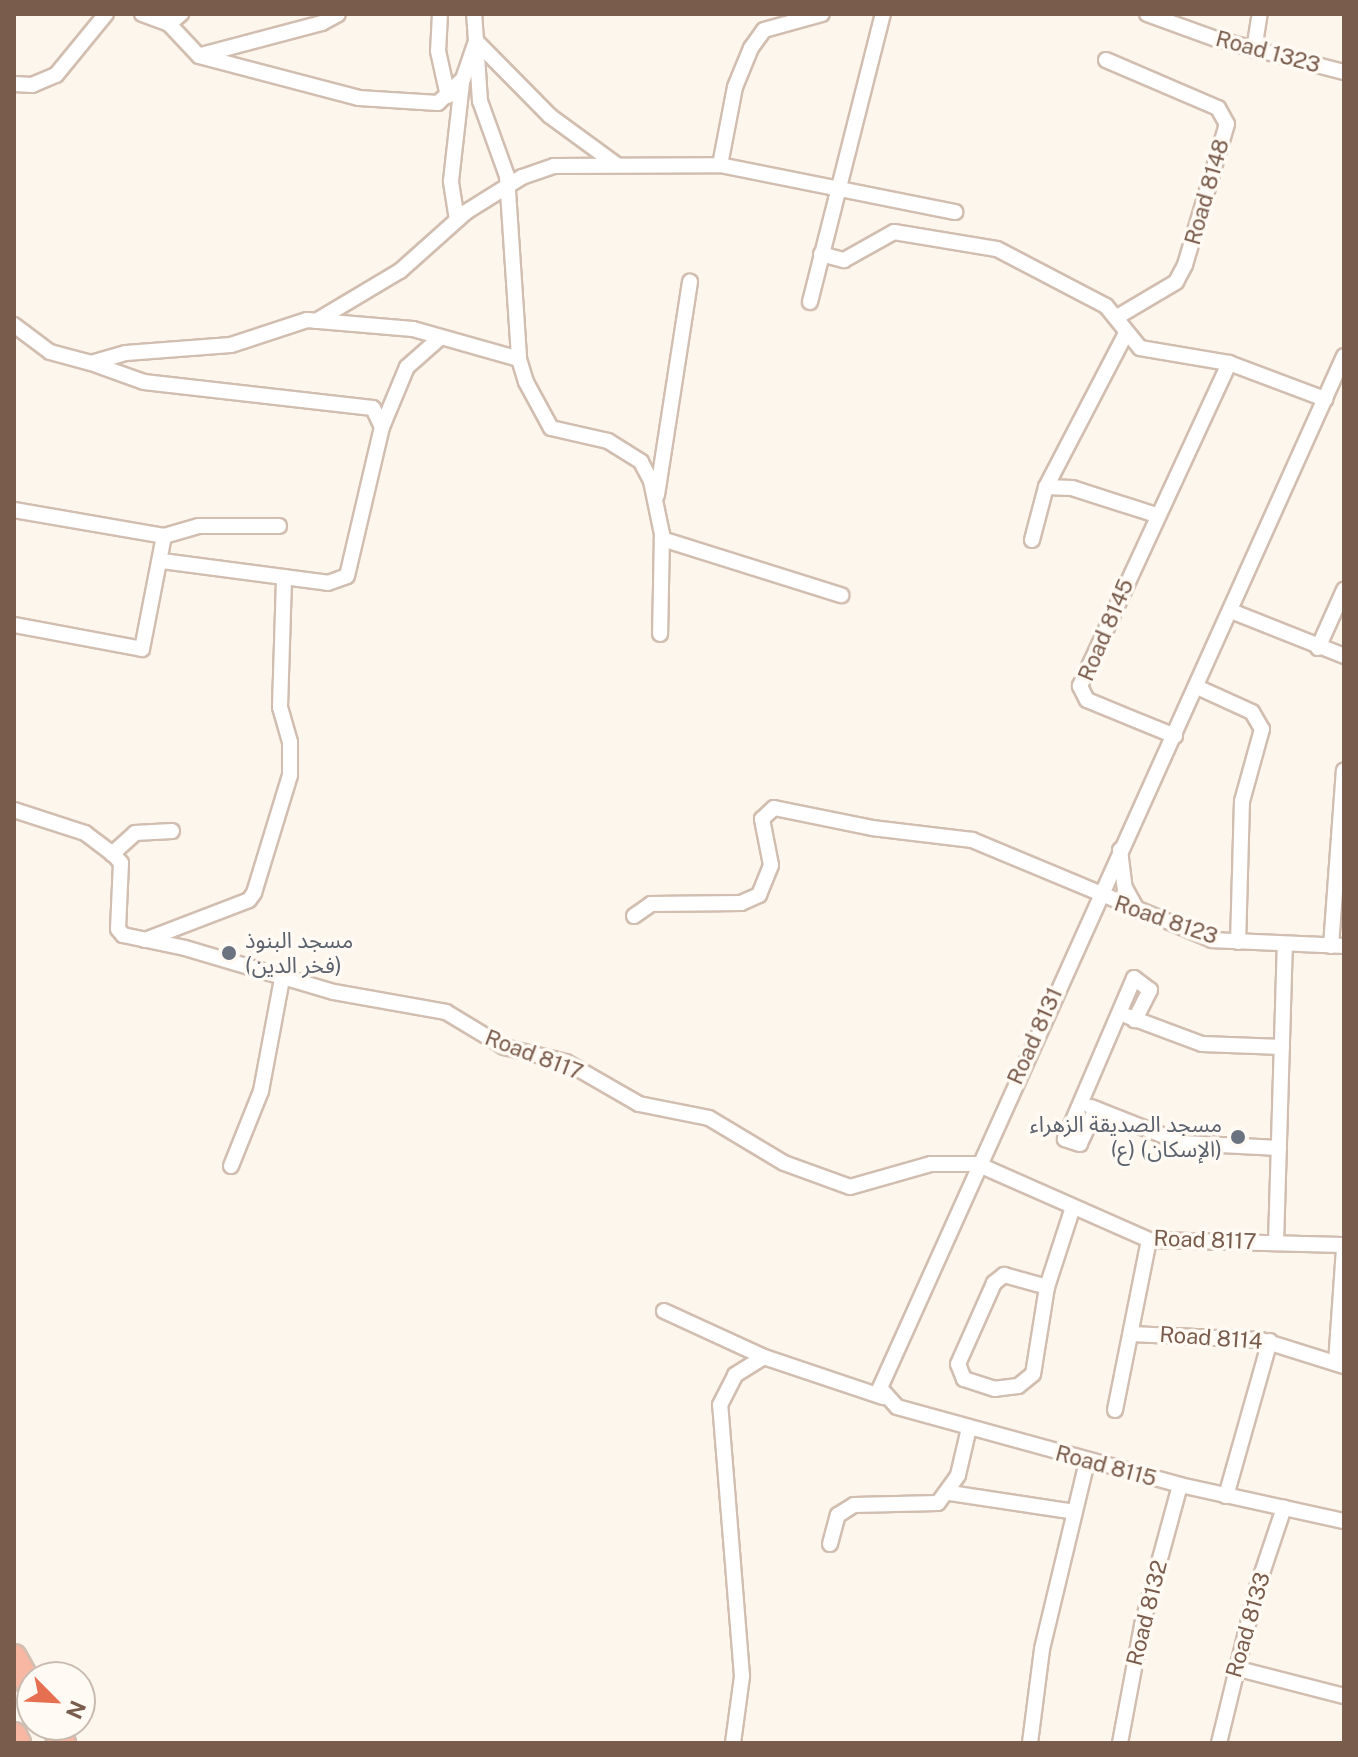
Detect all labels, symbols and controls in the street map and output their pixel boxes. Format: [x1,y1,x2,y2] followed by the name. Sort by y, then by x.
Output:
[1213,25,1323,79] street label: Road 1323
[1179,136,1235,248] street label: Road 8148
[1073,575,1139,685] street label: Road 8145
[1111,890,1221,950] street label: Road 8123
[245,927,353,978] place label: مسجد البنوذ (فخر الدين)
[220,944,238,962] marker: مسجد البنوذ (فخر الدين)
[1002,983,1068,1089] street label: Road 8131
[481,1024,587,1086] street label: Road 8117
[1030,1111,1222,1162] place label: مسجد الصديقة الزهراء (ع) (الإسكان)
[1229,1128,1247,1146] marker: مسجد الصديقة الزهراء (ع) (الإسكان)
[1153,1225,1257,1255] street label: Road 8117
[1158,1321,1264,1355] street label: Road 8114
[1053,1440,1159,1492] street label: Road 8115
[1121,1558,1173,1668] street label: Road 8132
[1220,1569,1276,1681] street label: Road 8133
[16,1661,96,1741] north arrow
[61,1697,91,1723] text: N

